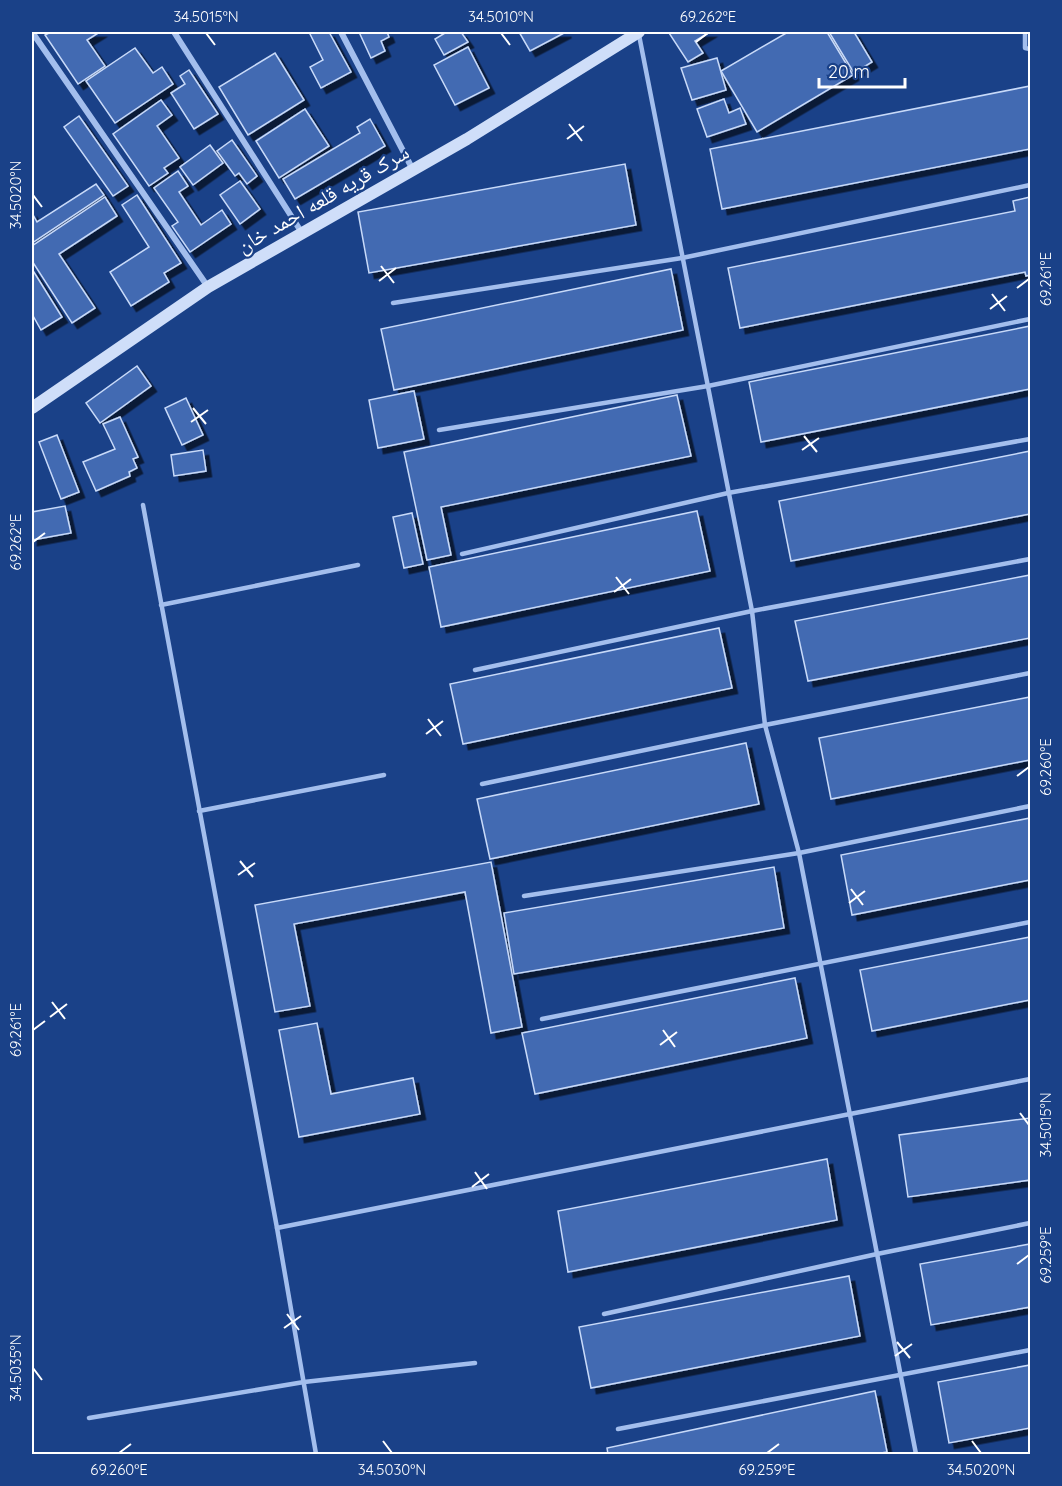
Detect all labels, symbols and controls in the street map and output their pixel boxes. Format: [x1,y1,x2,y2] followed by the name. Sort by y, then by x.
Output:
[173,7,239,26] text: 34.5015°N
[468,7,534,26] text: 34.5010°N
[680,7,736,26] text: 69.262°E
[819,51,904,89] scale bar
[828,60,870,83] text: 20 m
[232,138,413,258] street label: سرک قریه قلعه احمد خان
[6,161,25,229] text: 34.5020°N
[1036,252,1055,306] text: 69.261°E
[6,514,25,570] text: 69.262°E
[1036,738,1055,796] text: 69.260°E
[6,1003,25,1057] text: 69.261°E
[1036,1092,1055,1158] text: 34.5015°N
[1036,1227,1055,1283] text: 69.259°E
[6,1334,25,1402] text: 34.5035°N
[90,1460,148,1479] text: 69.260°E
[358,1460,426,1479] text: 34.5030°N
[739,1460,795,1479] text: 69.259°E
[947,1460,1015,1479] text: 34.5020°N

